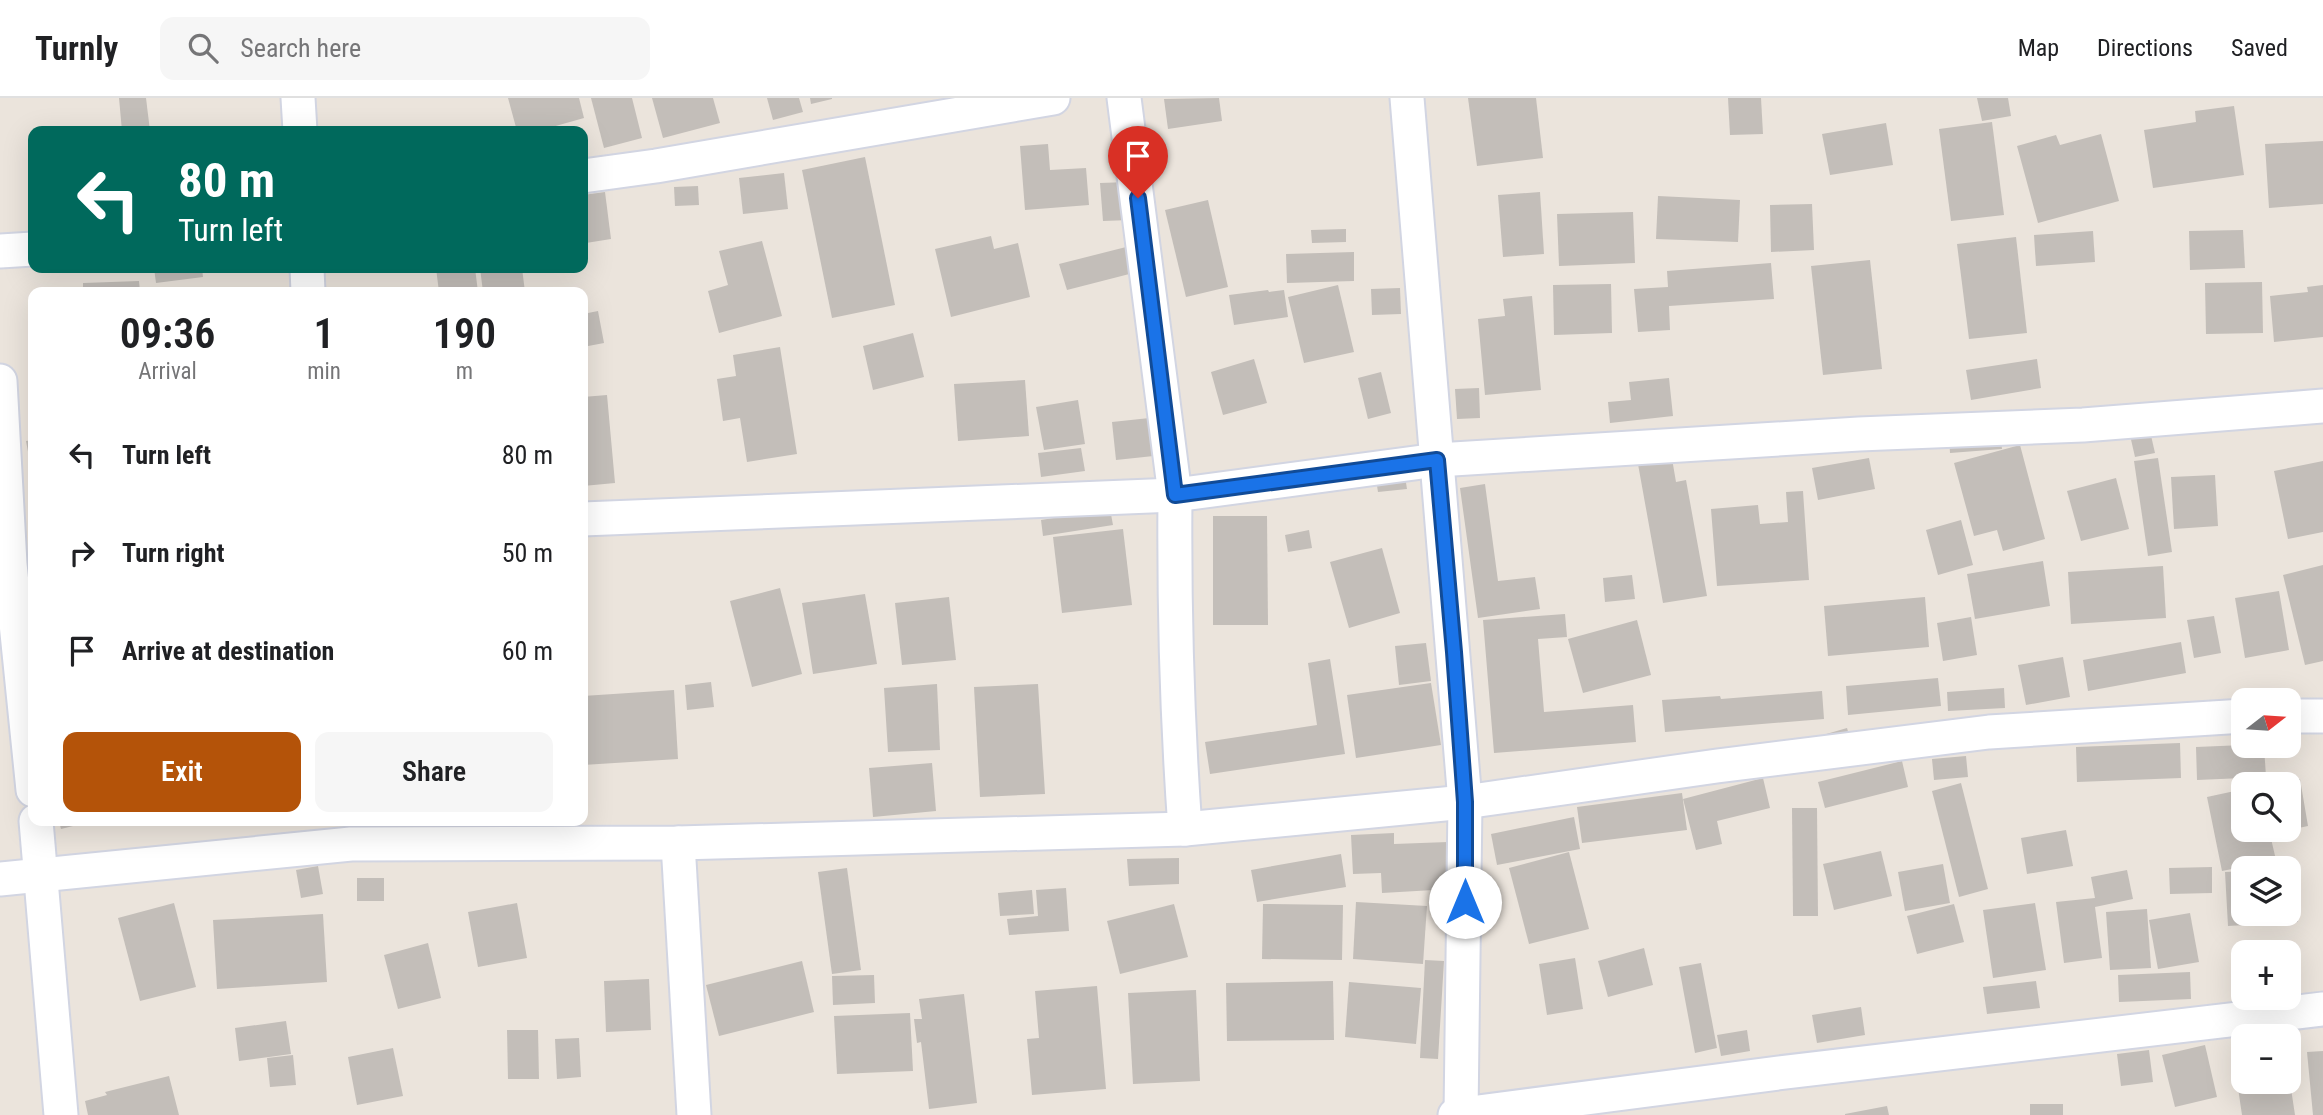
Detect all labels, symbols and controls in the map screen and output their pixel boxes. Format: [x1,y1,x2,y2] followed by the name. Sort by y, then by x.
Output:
[160,17,650,80] search box
[35,29,118,68] text: Turnly
[184,29,222,67] icon: search
[240,33,361,63] text: Search here
[2018,34,2059,62] text: Map
[2097,34,2193,62] text: Directions
[2231,34,2288,62] text: Saved
[1108,126,1168,198] pin
[1119,137,1157,175] icon: arrive
[178,152,275,209] text: 80 m
[63,154,154,245] icon: left
[178,211,283,249] text: Turn left
[120,309,215,358] text: 09:36
[314,309,335,358] text: 1
[433,309,496,358] text: 190
[138,358,197,385] text: Arrival
[307,358,341,385] text: min
[456,358,473,385] text: m
[63,436,101,474] icon: left
[122,440,211,470] text: Turn left
[502,440,553,470] text: 80 m
[63,534,101,572] icon: right
[122,538,224,568] text: Turn right
[502,538,553,568] text: 50 m
[63,632,101,670] icon: arrive
[122,636,334,666] text: Arrive at destination
[502,636,553,666] text: 60 m
[2231,688,2301,758] north arrow
[2231,688,2301,1094] map controls
[63,732,301,812] button: Exit
[315,732,553,812] button: Share
[2231,772,2301,842] button: search
[2231,856,2301,926] button: layers
[1428,865,1502,939] position arrow
[2231,940,2301,1010] button: +
[2231,1024,2301,1094] button: −

